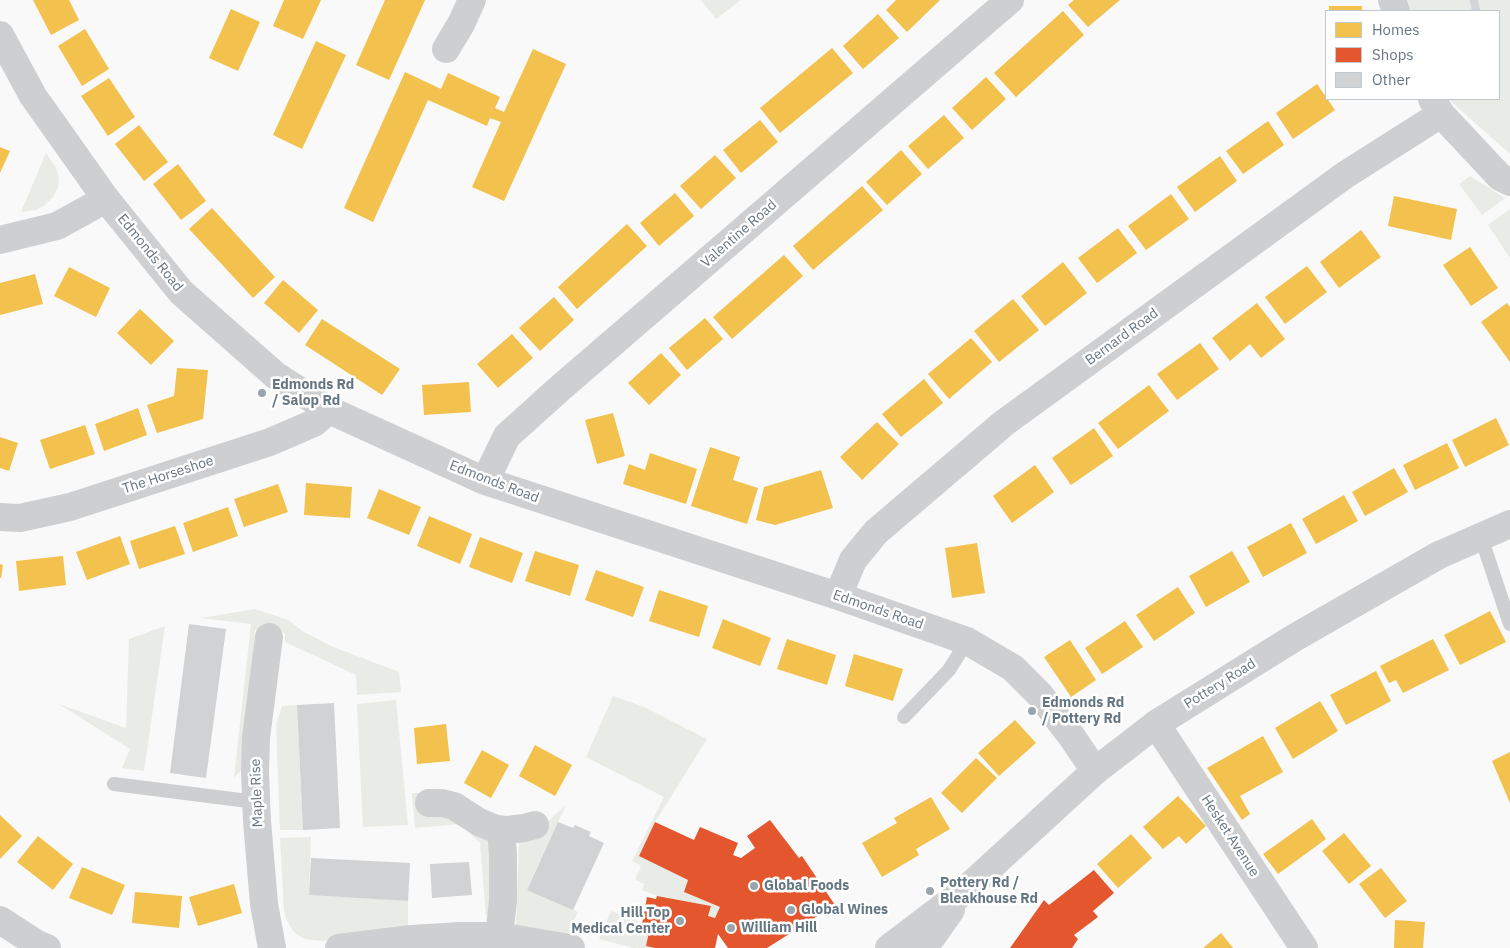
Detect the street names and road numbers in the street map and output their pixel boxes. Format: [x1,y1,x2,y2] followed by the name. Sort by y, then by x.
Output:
[698,197,780,271] street label: Valentine Road
[114,211,186,295] street label: Edmonds Road
[1082,305,1162,369] street label: Bernard Road
[120,452,216,498] street label: The Horseshoe
[447,457,541,507] street label: Edmonds Road
[831,587,925,633] street label: Edmonds Road
[1181,655,1259,713] street label: Pottery Road
[247,758,267,828] street label: Maple Rise
[1197,792,1263,880] street label: Hesket Avenue

